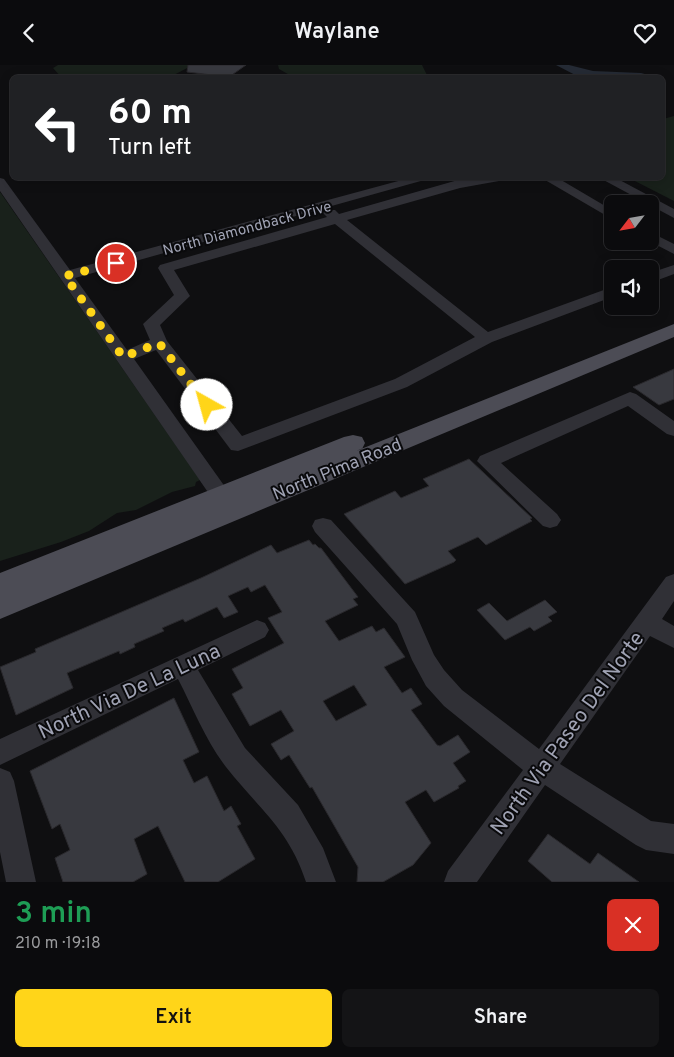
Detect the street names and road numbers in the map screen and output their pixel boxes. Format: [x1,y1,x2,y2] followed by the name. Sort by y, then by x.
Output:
[161,198,334,261] street label: North Diamondback Drive
[270,434,406,507] street label: North Pima Road
[485,627,651,841] street label: North Via Paseo Del Norte
[34,638,225,746] street label: North Via De La Luna

